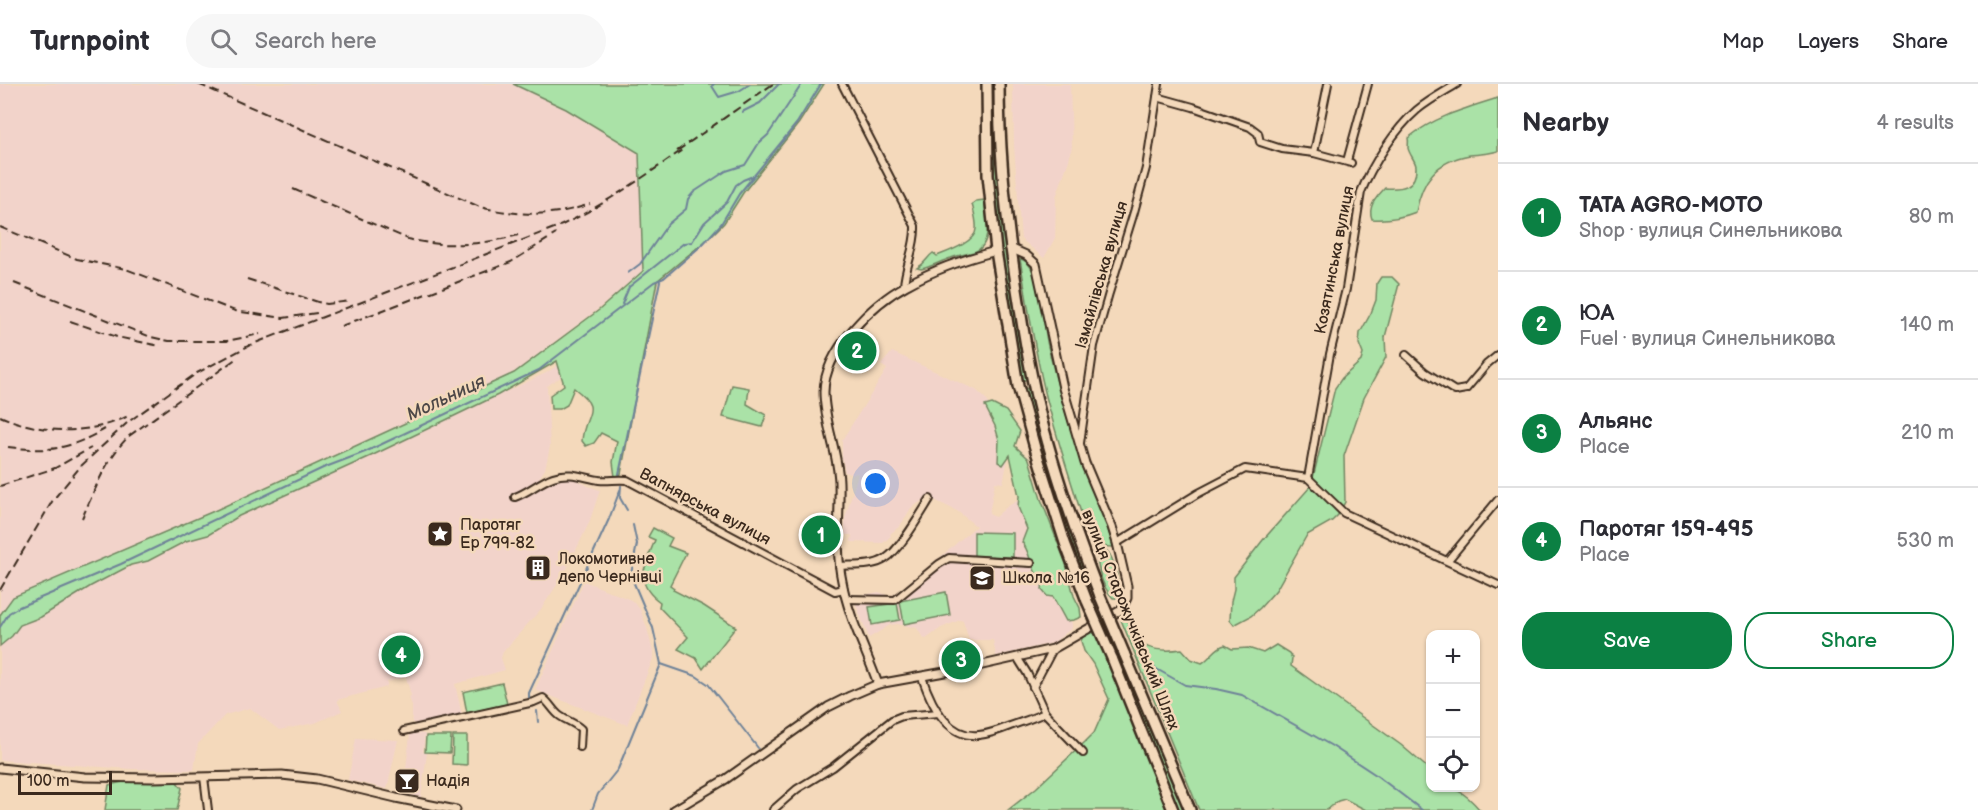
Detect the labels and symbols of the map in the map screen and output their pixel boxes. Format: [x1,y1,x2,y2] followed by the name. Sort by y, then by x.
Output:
[1311,184,1359,336] street label: Козятинська вулиця
[1072,199,1132,351] street label: Ізмайлівська вулиця
[838,328,876,374] pin: 2
[403,371,489,425] water label: Мольниця
[636,464,774,550] street label: Вапнярська вулиця
[861,469,890,498] your location
[1077,507,1183,733] street label: вулиця Старожучківський Шлях
[802,512,840,558] pin: 1
[460,516,535,553] place label: Паротяг Ер 799-82
[425,519,455,549] place icon: Паротяг Ер 799-82
[557,550,662,587] place label: Локомотивне депо Чернівці
[523,553,553,583] building icon: Локомотивне депо Чернівці
[967,563,997,593] school or university icon: Школа №16
[1002,569,1090,588] place label: Школа №16
[382,632,420,678] pin: 4
[942,638,980,682] pin: 3
[392,766,422,796] bar icon: Надія
[18,768,112,796] scale bar
[426,772,470,791] place label: Надія

